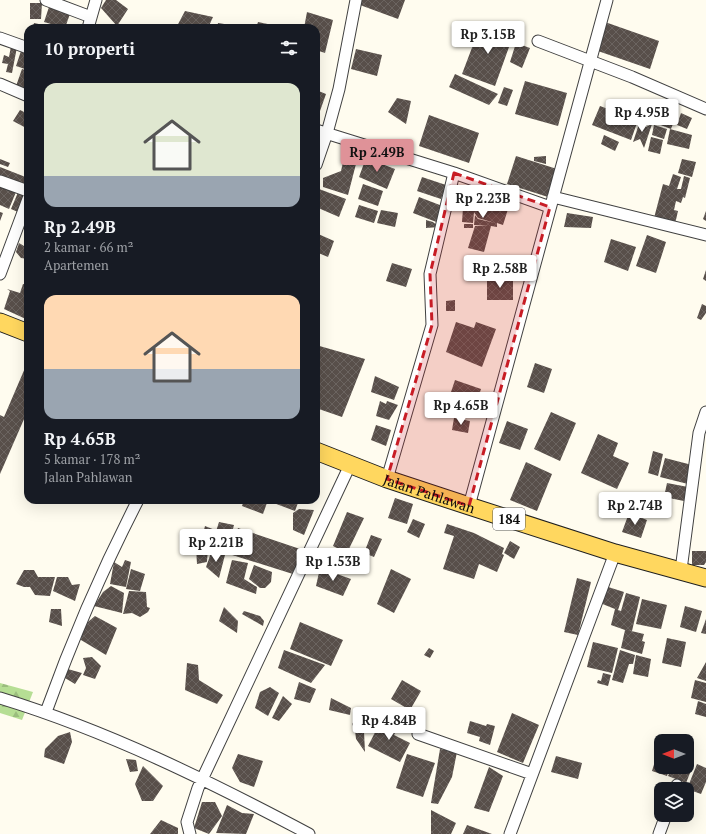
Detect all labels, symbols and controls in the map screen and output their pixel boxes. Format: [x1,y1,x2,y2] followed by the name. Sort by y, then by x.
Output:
[447,21,529,55] pin: Rp 3.15B
[461,25,515,43] text: Rp 3.15B
[44,37,135,60] text: 10 properti
[278,37,300,59] icon: filters
[601,99,683,133] pin: Rp 4.95B
[615,103,669,121] text: Rp 4.95B
[136,109,208,181] icon: home
[336,139,418,173] pin: Rp 2.49B
[350,143,404,161] text: Rp 2.49B
[442,185,524,219] pin: Rp 2.23B
[456,189,510,207] text: Rp 2.23B
[44,215,116,238] text: Rp 2.49B
[44,238,133,256] text: 2 kamar · 66 m²
[459,255,541,289] pin: Rp 2.58B
[44,256,109,274] text: Apartemen
[473,259,527,277] text: Rp 2.58B
[136,321,208,393] icon: home
[420,392,502,426] pin: Rp 4.65B
[434,396,488,414] text: Rp 4.65B
[44,427,116,450] text: Rp 4.65B
[44,450,140,468] text: 5 kamar · 178 m²
[44,468,133,486] text: Jalan Pahlawan
[381,469,478,517] street label: Jalan Pahlawan
[594,492,676,526] pin: Rp 2.74B
[608,496,662,514] text: Rp 2.74B
[493,508,525,530] road number: 184
[175,529,257,563] pin: Rp 2.21B
[189,533,243,551] text: Rp 2.21B
[292,548,374,582] pin: Rp 1.53B
[306,552,360,570] text: Rp 1.53B
[348,707,430,741] pin: Rp 4.84B
[362,711,416,729] text: Rp 4.84B
[654,734,694,774] north arrow
[654,734,694,822] map controls
[654,782,694,822] button: layers

